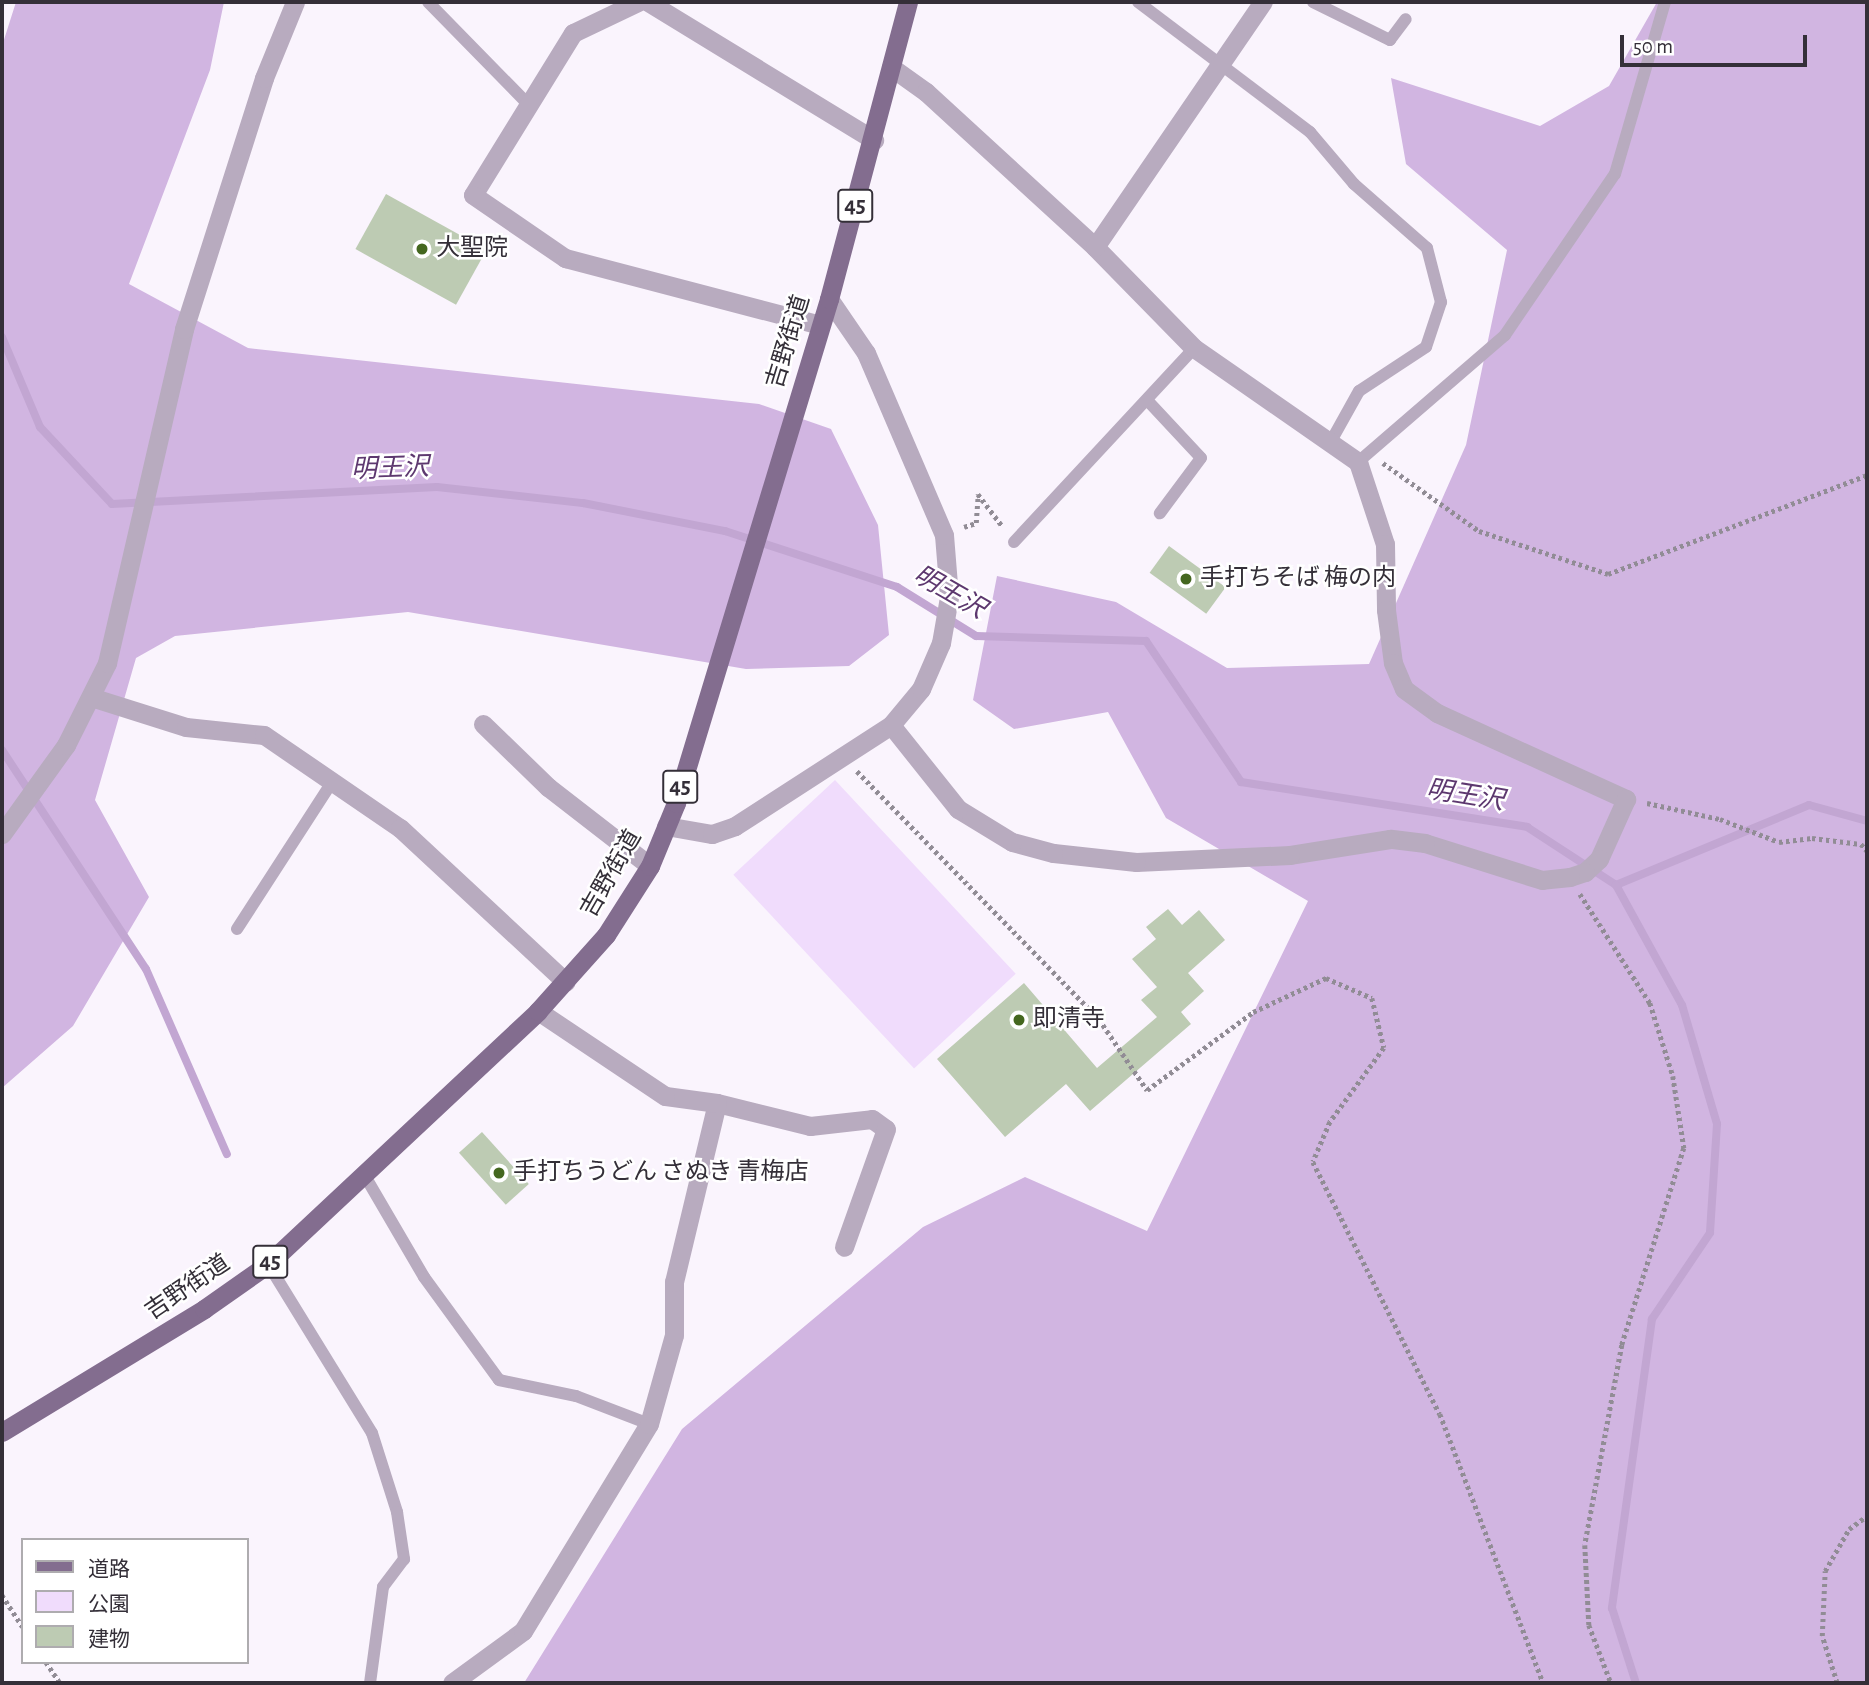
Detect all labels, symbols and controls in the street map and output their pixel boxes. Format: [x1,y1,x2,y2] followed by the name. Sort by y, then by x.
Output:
[1624,21,1811,65] scale bar
[1633,36,1673,57] text: 50 m
[836,186,874,226] road number: 45
[436,235,508,263] place label: 大聖院
[414,241,430,257] marker: 大聖院
[761,292,817,392] street label: 吉野街道
[350,452,430,486] water label: 明王沢
[907,560,991,626] water label: 明王沢
[1200,565,1396,593] place label: 手打ちそば 梅の内
[1178,571,1194,587] marker: 手打ちそば 梅の内
[661,768,699,806] road number: 45
[1424,774,1506,818] water label: 明王沢
[576,825,648,923] street label: 吉野街道
[1033,1006,1105,1034] place label: 即清寺
[1011,1012,1027,1028] marker: 即清寺
[513,1159,809,1187] place label: 手打ちうどん さぬき 青梅店
[491,1165,507,1181] marker: 手打ちうどん さぬき 青梅店
[251,1242,289,1282] road number: 45
[140,1249,236,1327] street label: 吉野街道
[21,1538,248,1664] legend
[88,1559,130,1580] text: 道路
[88,1594,130,1615] text: 公園
[88,1629,130,1650] text: 建物

